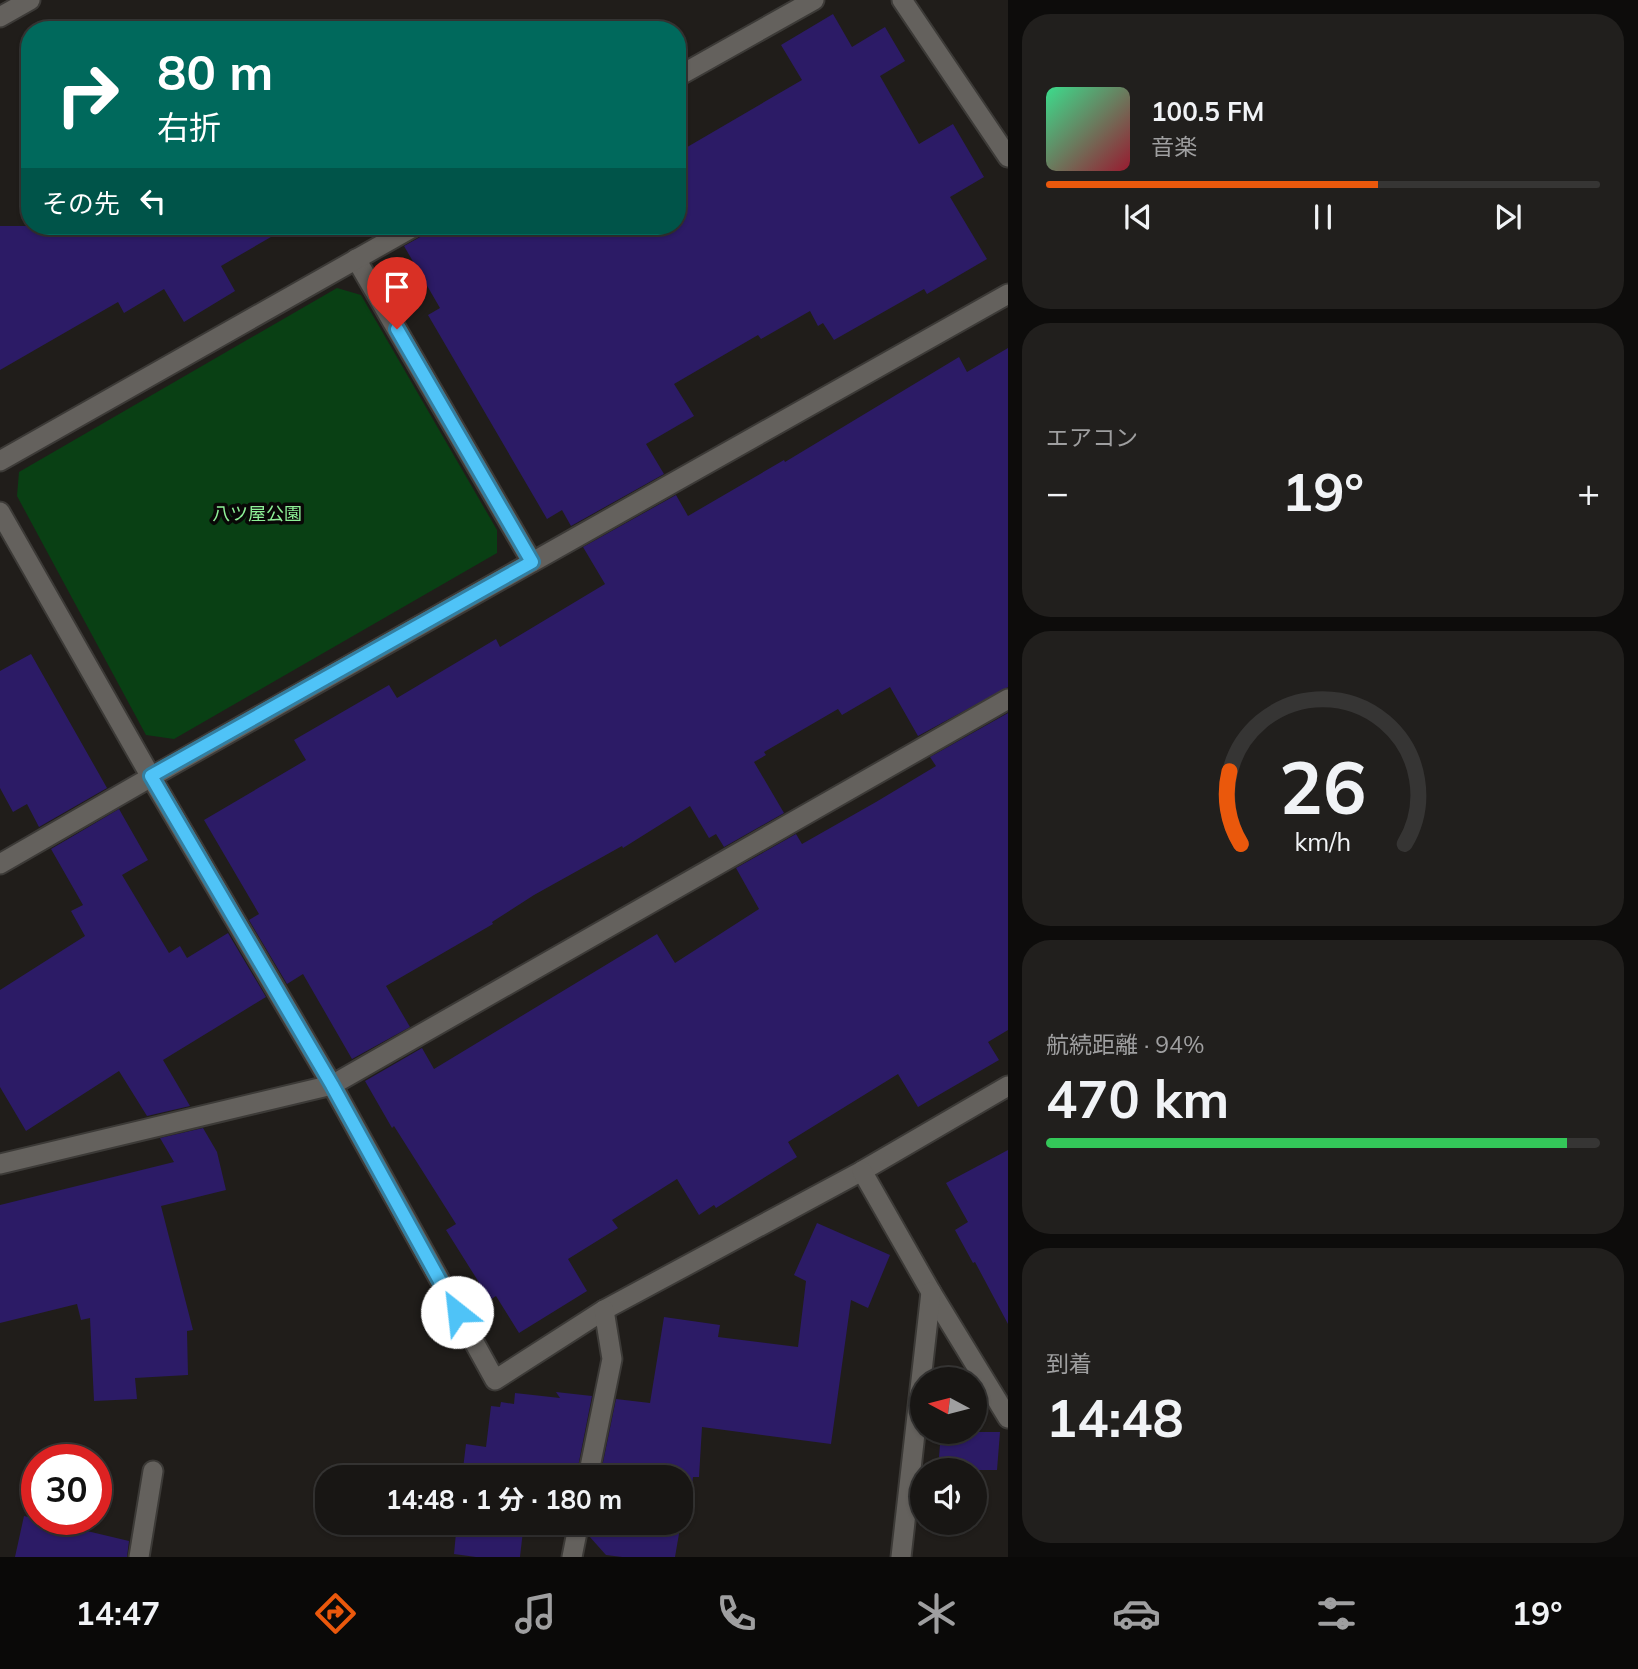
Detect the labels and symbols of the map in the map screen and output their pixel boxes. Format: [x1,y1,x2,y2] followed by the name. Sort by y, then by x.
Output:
[367,257,427,329] pin
[212,502,302,525] park label: 八ツ屋公園
[420,1275,494,1349] position arrow
[910,1367,987,1444] north arrow
[21,1444,112,1535] speed limit sign: 30

